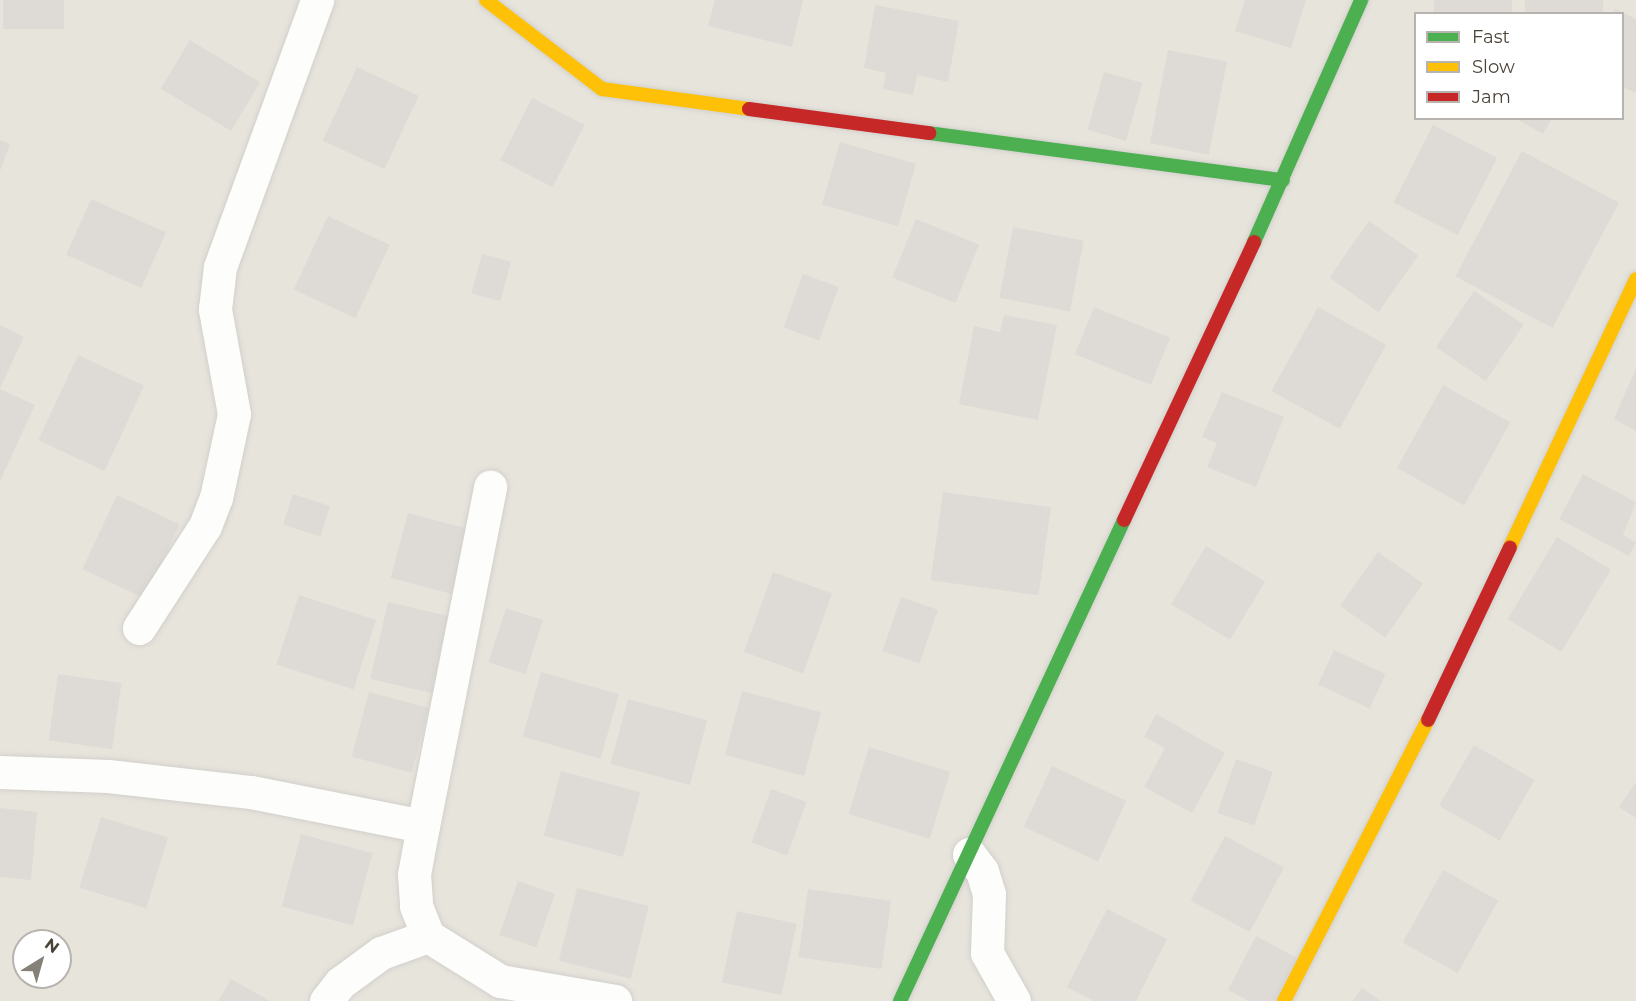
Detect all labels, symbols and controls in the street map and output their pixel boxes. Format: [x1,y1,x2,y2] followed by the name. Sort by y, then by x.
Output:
[1414,12,1624,120] legend
[1472,26,1510,48] text: Fast
[1472,56,1515,78] text: Slow
[1472,86,1511,108] text: Jam
[12,929,72,989] north arrow
[41,934,63,957] text: N

